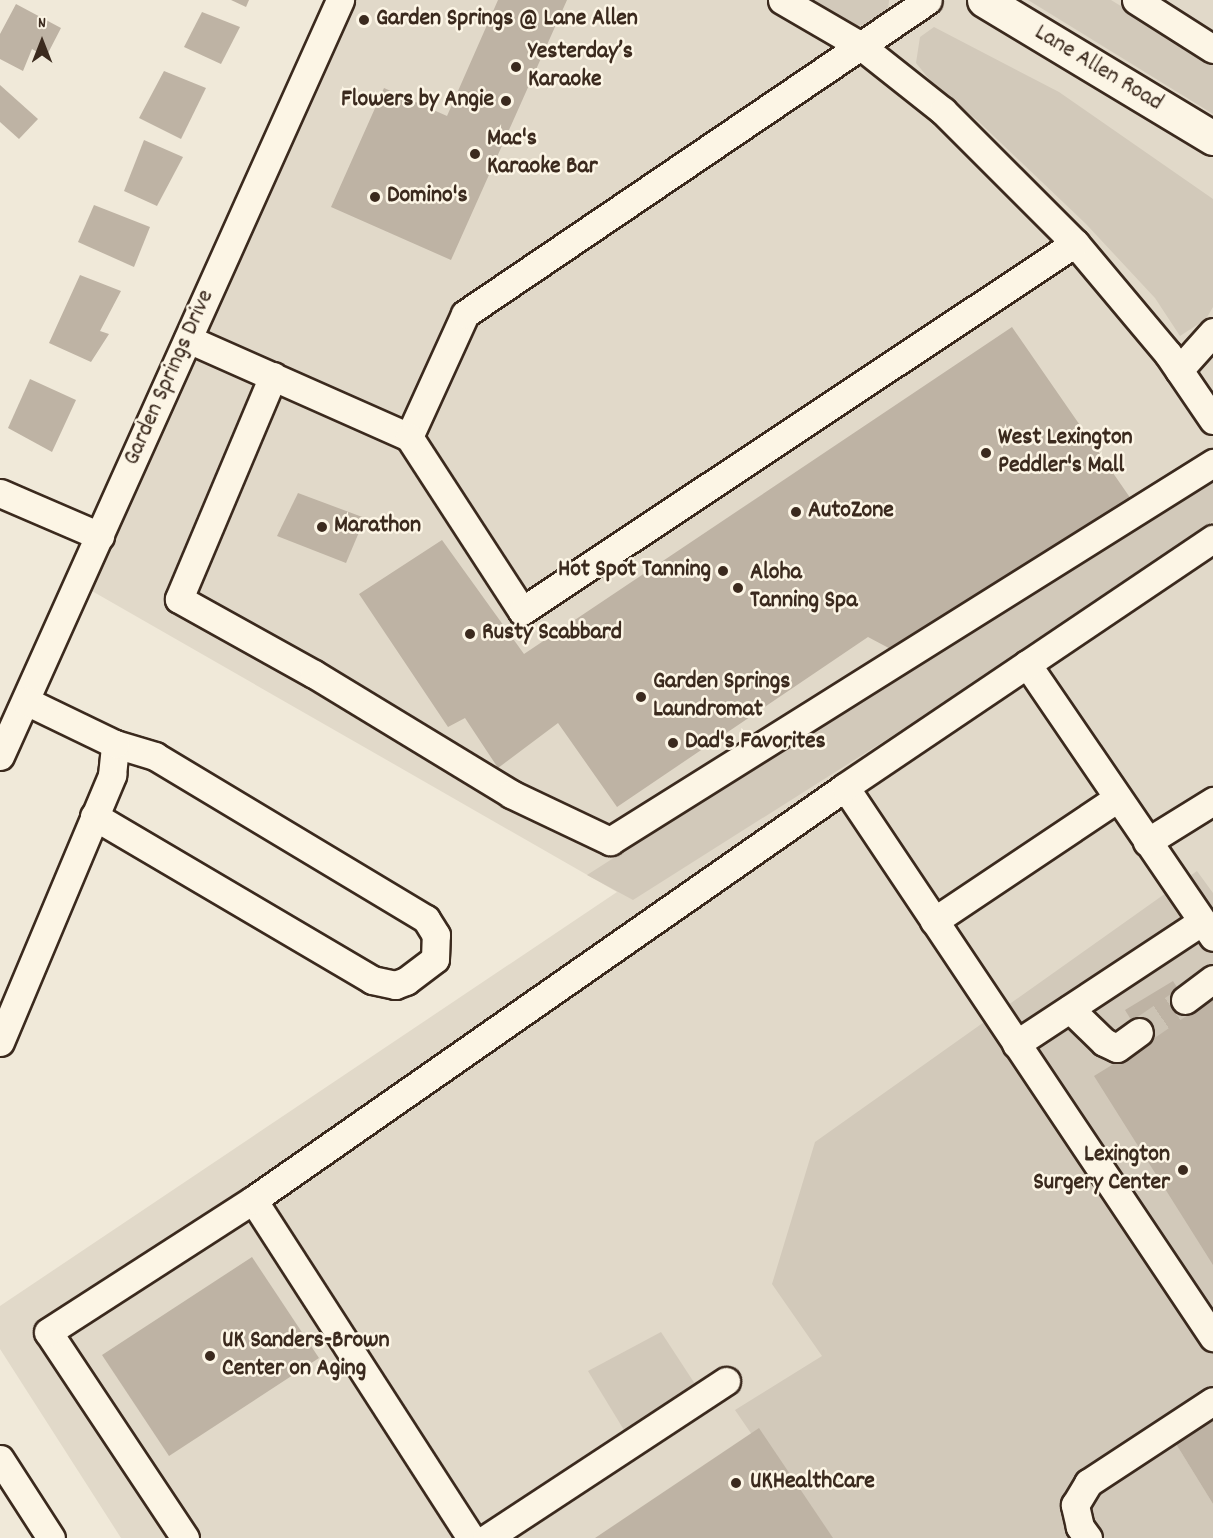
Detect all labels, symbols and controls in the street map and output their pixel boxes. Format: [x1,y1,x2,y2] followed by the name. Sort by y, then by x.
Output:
[376,6,638,34] place label: Garden Springs @ Lane Allen
[12,12,72,72] north arrow
[38,12,46,35] text: N
[357,13,371,27] marker: Garden Springs @ Lane Allen
[1029,19,1167,119] street label: Lane Allen Road
[528,39,633,95] place label: Yesterday’s Karaoke
[509,60,523,74] marker: Yesterday’s Karaoke
[341,87,494,115] place label: Flowers by Angie
[499,94,513,108] marker: Flowers by Angie
[487,126,598,182] place label: Mac's Karaoke Bar
[468,147,482,161] marker: Mac's Karaoke Bar
[387,183,468,211] place label: Domino's
[368,190,382,204] marker: Domino's
[118,286,222,470] street label: Garden Springs Drive
[998,425,1133,481] place label: West Lexington Peddler's Mall
[979,446,993,460] marker: West Lexington Peddler's Mall
[808,498,894,526] place label: AutoZone
[789,505,803,519] marker: AutoZone
[334,513,421,541] place label: Marathon
[315,520,329,534] marker: Marathon
[558,557,711,585] place label: Hot Spot Tanning
[750,560,857,616] place label: Aloha Tanning Spa
[716,564,730,578] marker: Hot Spot Tanning
[731,581,745,595] marker: Aloha Tanning Spa
[482,620,622,648] place label: Rusty Scabbard
[463,627,477,641] marker: Rusty Scabbard
[653,669,790,725] place label: Garden Springs Laundromat
[634,690,648,704] marker: Garden Springs Laundromat
[685,729,826,757] place label: Dad's Favorites
[666,736,680,750] marker: Dad's Favorites
[1033,1142,1170,1198] place label: Lexington Surgery Center
[1174,1161,1192,1179] marker: Lexington Surgery Center
[222,1328,390,1384] place label: UK Sanders-Brown Center on Aging
[203,1349,217,1363] marker: UK Sanders-Brown Center on Aging
[750,1469,875,1497] place label: UKHealthCare
[727,1474,745,1492] marker: UKHealthCare

